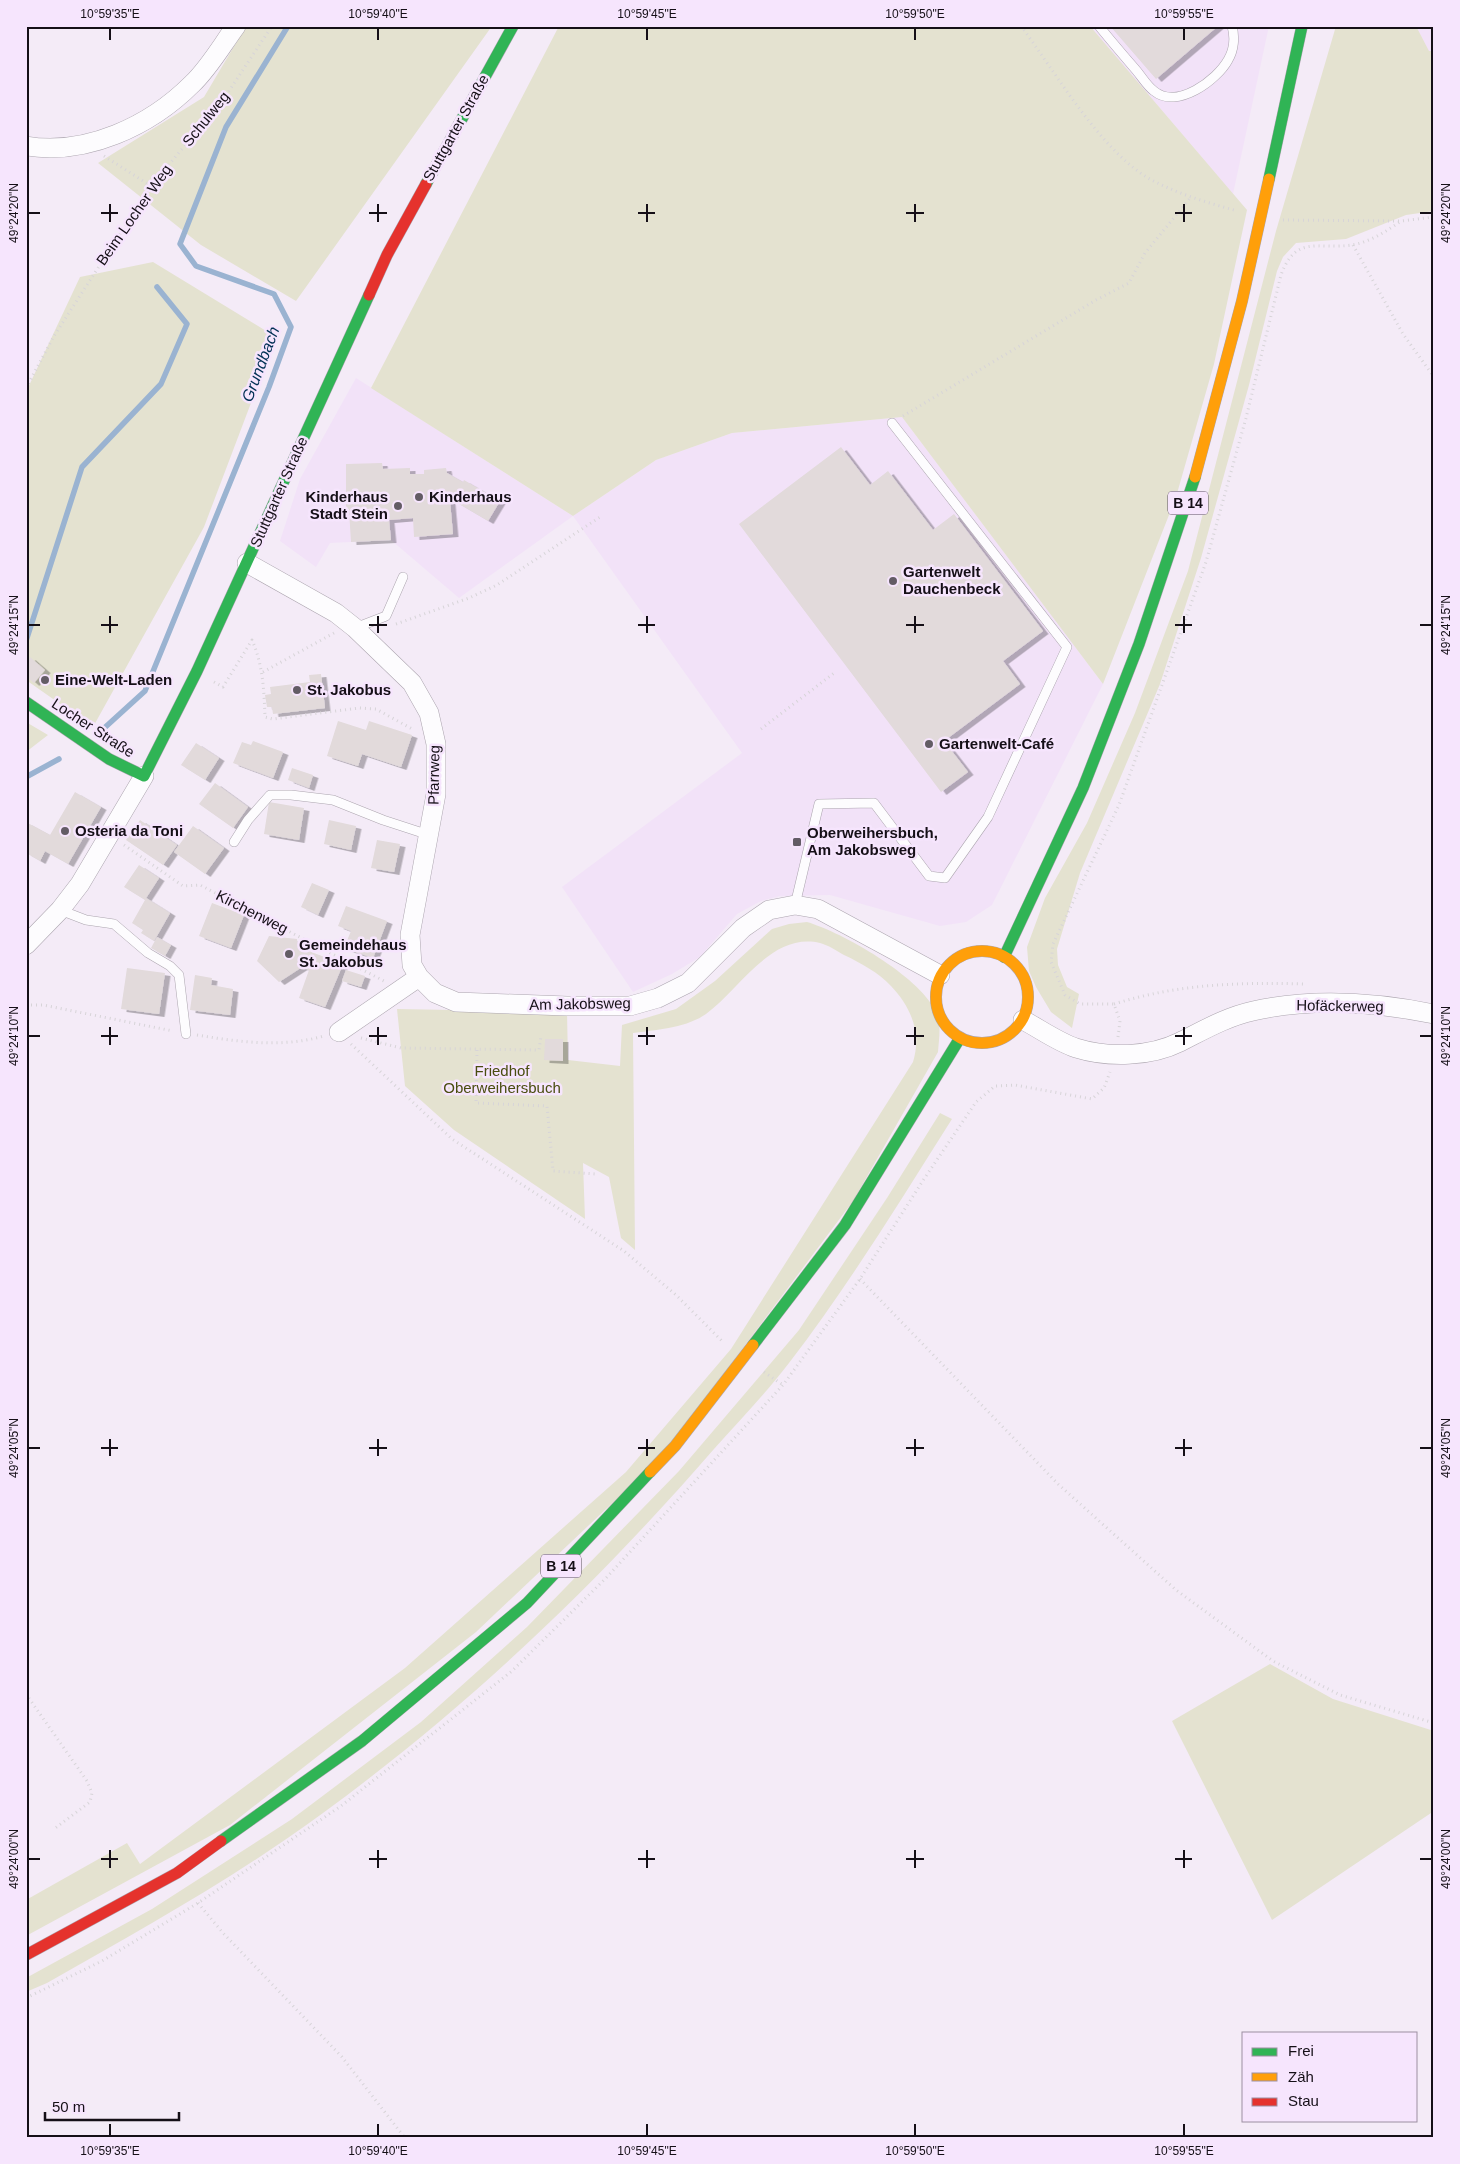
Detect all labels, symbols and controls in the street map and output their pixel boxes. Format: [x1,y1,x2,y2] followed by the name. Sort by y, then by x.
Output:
[80,7,140,21] text: 10°59'35"E
[348,7,408,21] text: 10°59'40"E
[617,7,677,21] text: 10°59'45"E
[885,7,945,21] text: 10°59'50"E
[1154,7,1214,21] text: 10°59'55"E
[419,72,492,184] street label: Stuttgarter Straße
[179,88,233,149] street label: Schulweg
[93,161,175,268] street label: Beim Locher Weg
[7,183,21,243] text: 49°24'20"N
[1439,183,1453,243] text: 49°24'20"N
[238,324,283,404] water label: Grundbach
[247,434,311,550] street label: Stuttgarter Straße
[305,488,388,522] place label: Kinderhaus Stadt Stein
[429,488,512,505] place label: Kinderhaus
[413,491,425,503] marker: Kinderhaus
[1168,492,1208,514] road number: B 14
[392,500,404,512] marker: Kinderhaus Stadt Stein
[903,563,1001,597] place label: Gartenwelt Dauchenbeck
[887,575,899,587] marker: Gartenwelt Dauchenbeck
[7,595,21,655] text: 49°24'15"N
[1439,595,1453,655] text: 49°24'15"N
[55,671,172,688] place label: Eine-Welt-Laden
[39,674,51,686] marker: Eine-Welt-Laden
[307,681,391,698] place label: St. Jakobus
[291,684,303,696] marker: St. Jakobus
[49,695,138,761] street label: Locher Straße
[939,735,1054,752] place label: Gartenwelt-Café
[923,738,935,750] marker: Gartenwelt-Café
[424,745,443,805] street label: Pfarrweg
[75,822,183,839] place label: Osteria da Toni
[807,824,938,858] place label: Oberweihersbuch, Am Jakobsweg
[59,825,71,837] marker: Osteria da Toni
[791,836,803,848] marker: Oberweihersbuch, Am Jakobsweg
[213,886,291,937] street label: Kirchenweg
[299,936,407,970] place label: Gemeindehaus St. Jakobus
[283,948,295,960] marker: Gemeindehaus St. Jakobus
[529,994,631,1013] street label: Am Jakobsweg
[1296,996,1384,1015] street label: Hofäckerweg
[7,1006,21,1066] text: 49°24'10"N
[1439,1006,1453,1066] text: 49°24'10"N
[443,1062,561,1096] park label: Friedhof Oberweihersbuch
[7,1418,21,1478] text: 49°24'05"N
[1439,1418,1453,1478] text: 49°24'05"N
[541,1554,581,1578] road number: B 14
[7,1829,21,1889] text: 49°24'00"N
[1439,1829,1453,1889] text: 49°24'00"N
[1242,2032,1418,2122] legend
[1288,2042,1314,2059] text: Frei
[1288,2068,1314,2085] text: Zäh
[45,2089,179,2121] scale bar
[1288,2092,1319,2109] text: Stau
[52,2098,85,2115] text: 50 m
[80,2144,140,2158] text: 10°59'35"E
[348,2144,408,2158] text: 10°59'40"E
[617,2144,677,2158] text: 10°59'45"E
[885,2144,945,2158] text: 10°59'50"E
[1154,2144,1214,2158] text: 10°59'55"E

